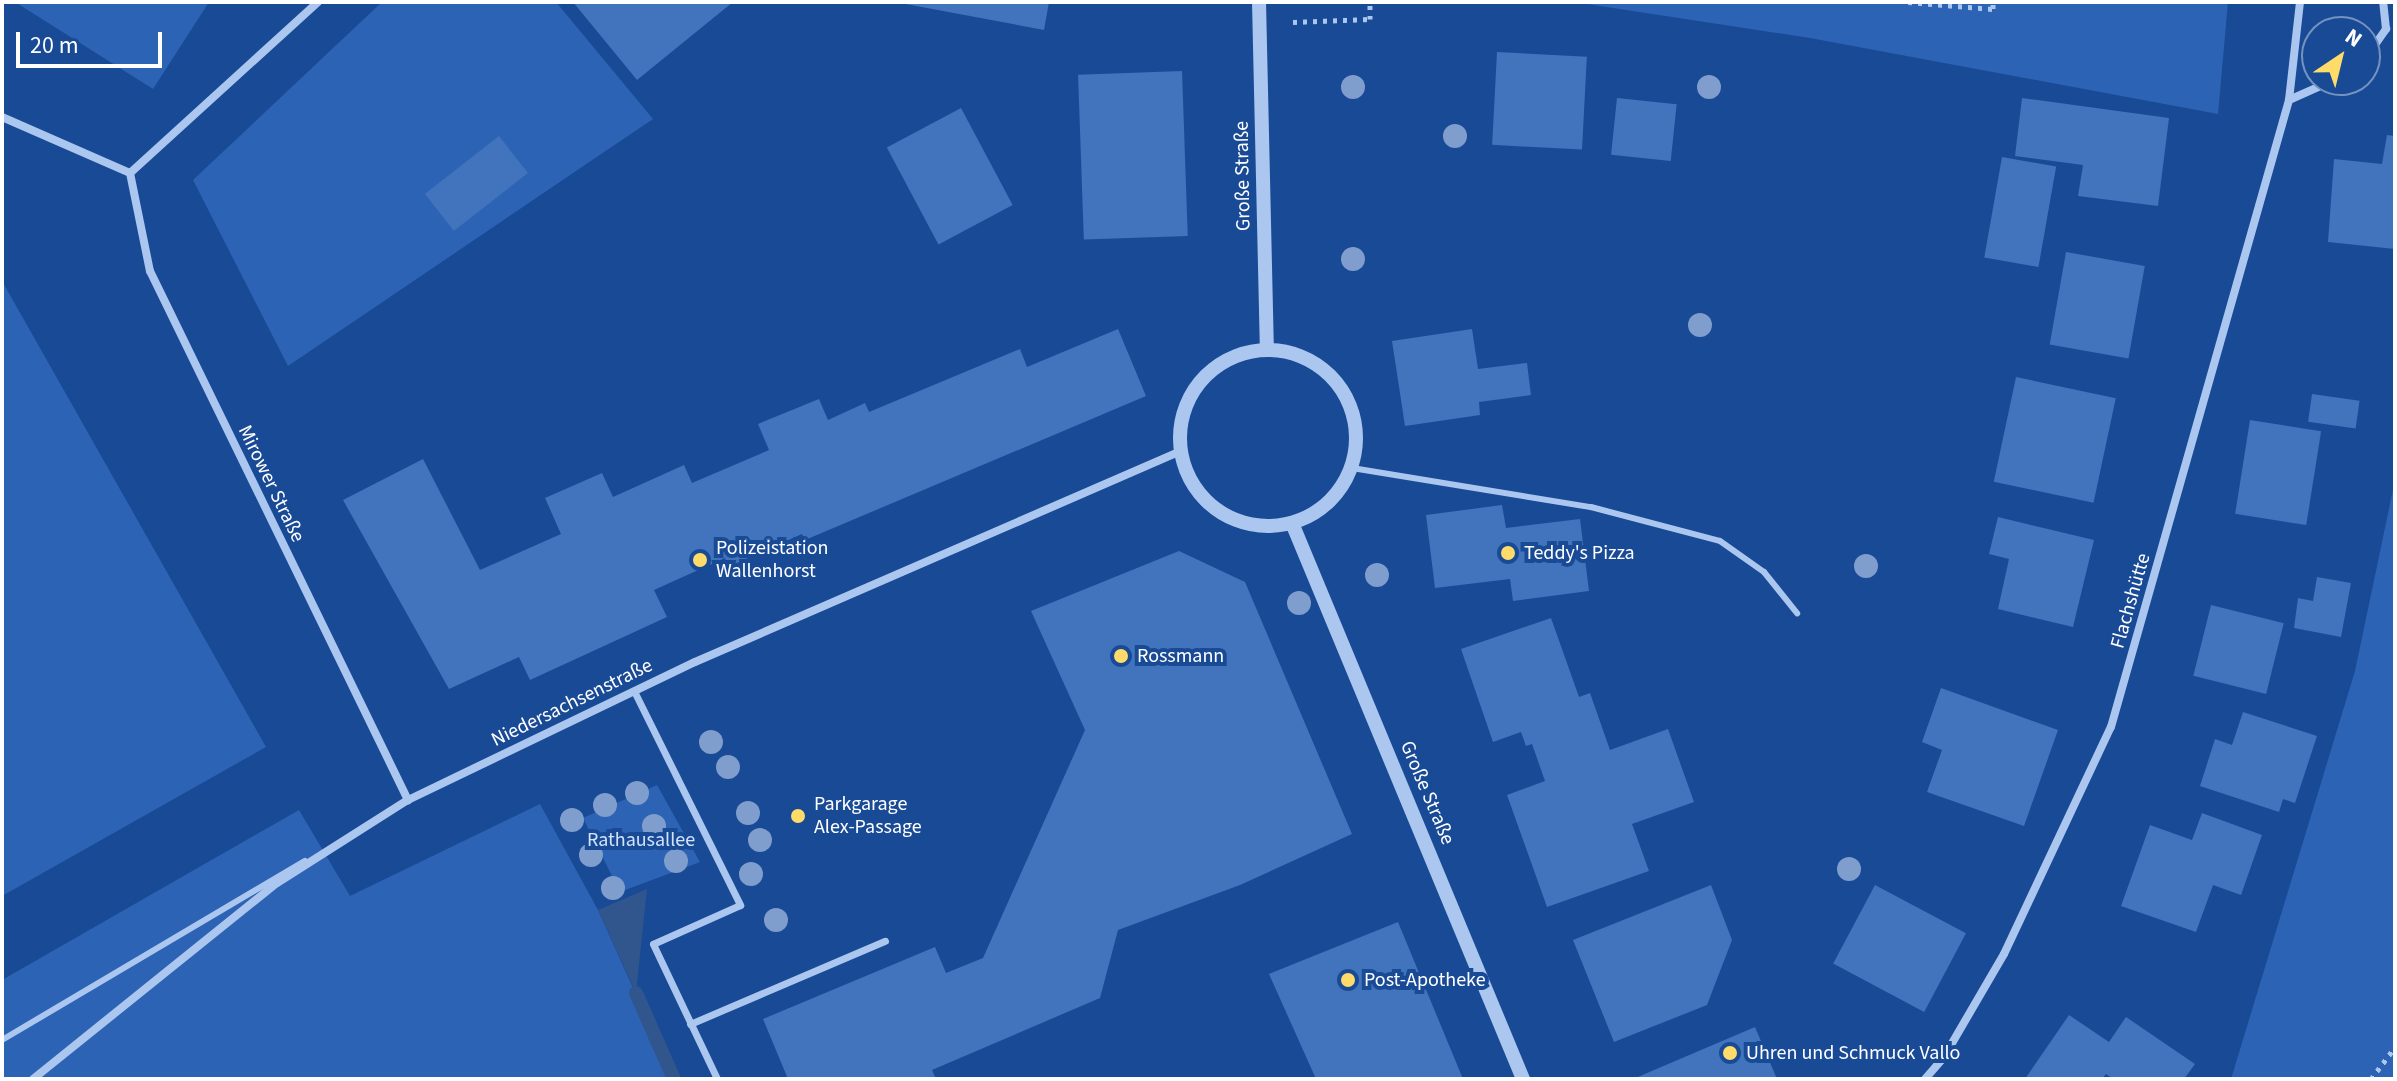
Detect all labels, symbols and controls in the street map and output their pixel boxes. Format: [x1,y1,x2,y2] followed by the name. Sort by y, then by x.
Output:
[20,16,166,66] scale bar
[2301,16,2381,96] north arrow
[2338,21,2369,55] text: N
[30,28,79,63] text: 20 m
[1230,121,1256,231] street label: Große Straße
[232,422,310,546] street label: Mirower Straße
[716,536,828,583] place label: Polizeistation Wallenhorst
[1524,541,1635,565] place label: Teddy's Pizza
[1499,544,1517,562] marker: Teddy's Pizza
[691,551,709,569] marker: Polizeistation Wallenhorst
[2106,551,2156,651] street label: Flachshütte
[1137,644,1224,668] place label: Rossmann
[1112,647,1130,665] marker: Rossmann
[488,654,656,752] street label: Niedersachsenstraße
[1394,738,1460,848] street label: Große Straße
[814,792,922,839] place label: Parkgarage Alex-Passage
[789,807,807,825] marker: Parkgarage Alex-Passage
[587,828,695,852] park label: Rathausallee
[1364,968,1486,992] place label: Post-Apotheke
[1339,971,1357,989] marker: Post-Apotheke
[1746,1041,1960,1065] place label: Uhren und Schmuck Vallo
[1721,1044,1739,1062] marker: Uhren und Schmuck Vallo

